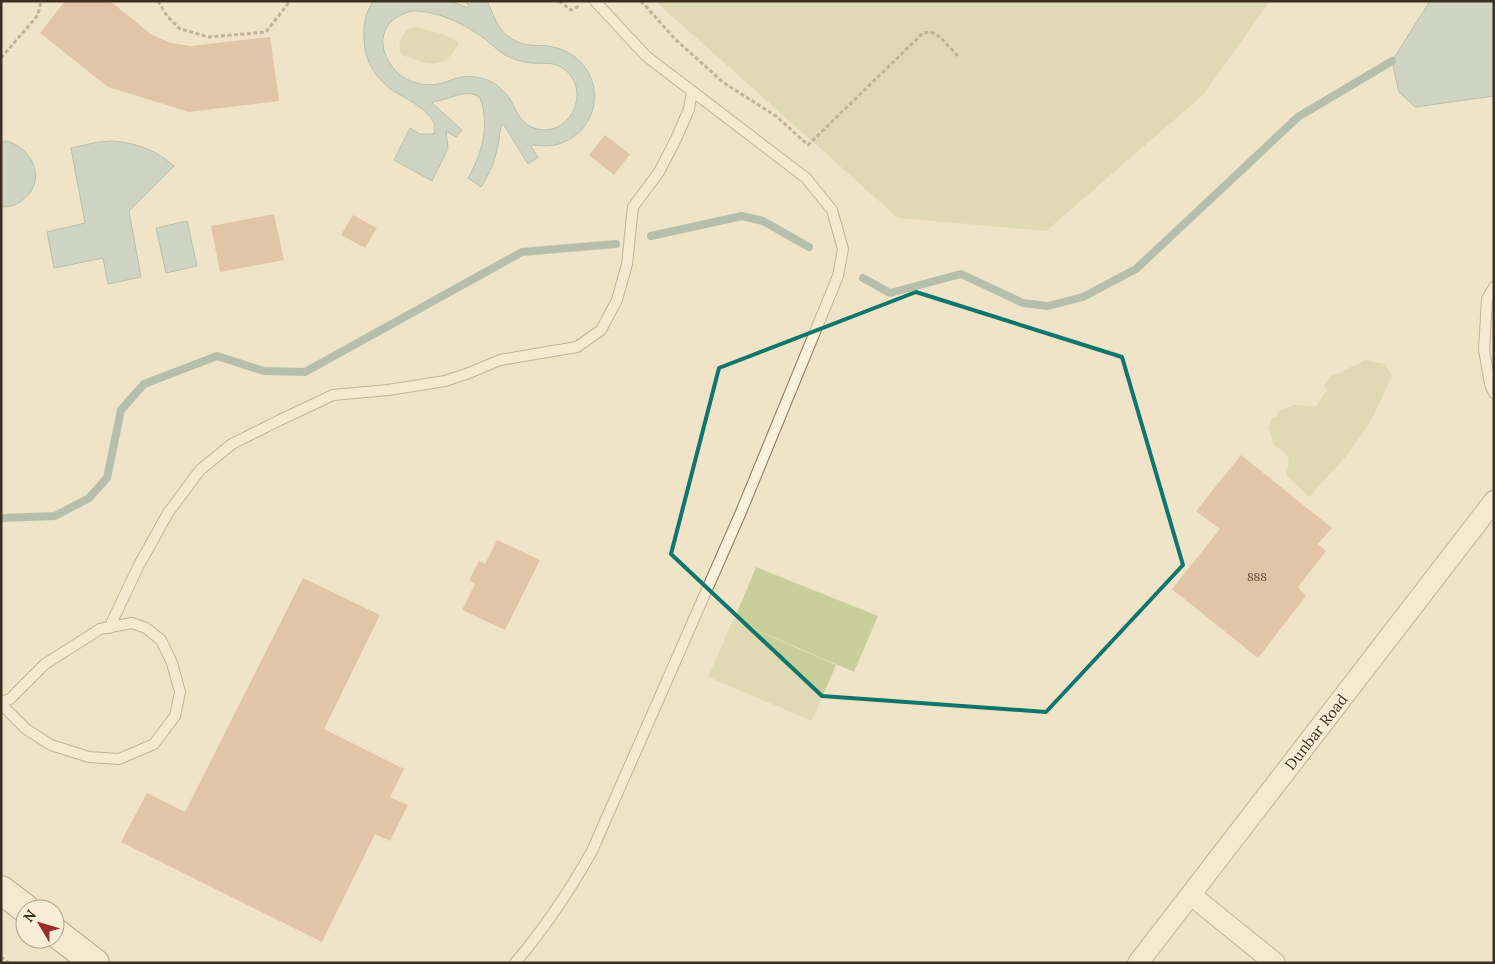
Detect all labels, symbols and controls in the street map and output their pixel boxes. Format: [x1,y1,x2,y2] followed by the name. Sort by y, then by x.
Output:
[1247,569,1267,584] house number: 888
[1281,690,1351,774] street label: Dunbar Road
[15,899,65,949] north arrow
[19,906,40,926] text: N

